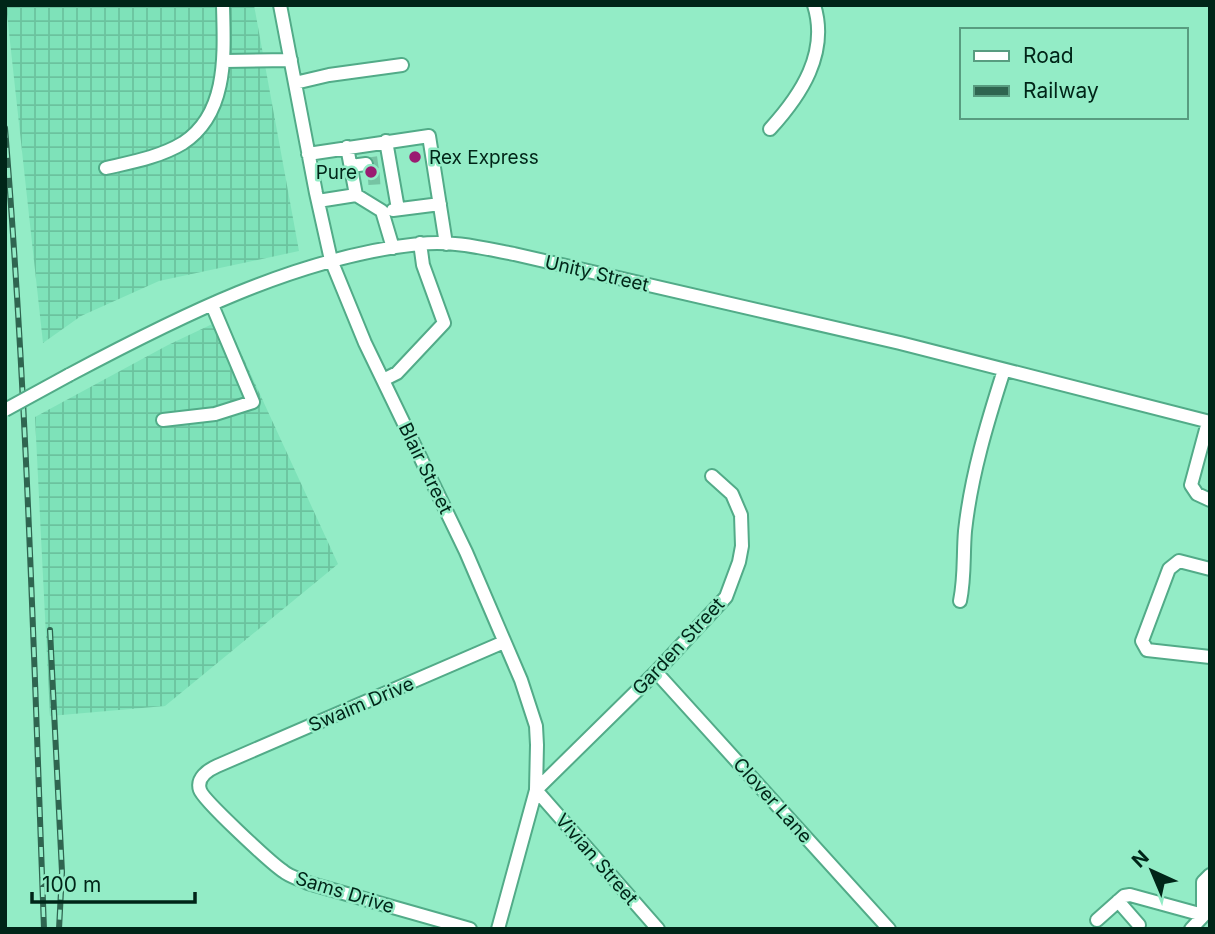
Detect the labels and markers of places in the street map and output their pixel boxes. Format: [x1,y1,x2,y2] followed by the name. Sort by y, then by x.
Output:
[429,146,539,169] place label: Rex Express
[407,149,423,165] marker: Rex Express
[316,161,357,184] place label: Pure
[363,164,379,180] marker: Pure

